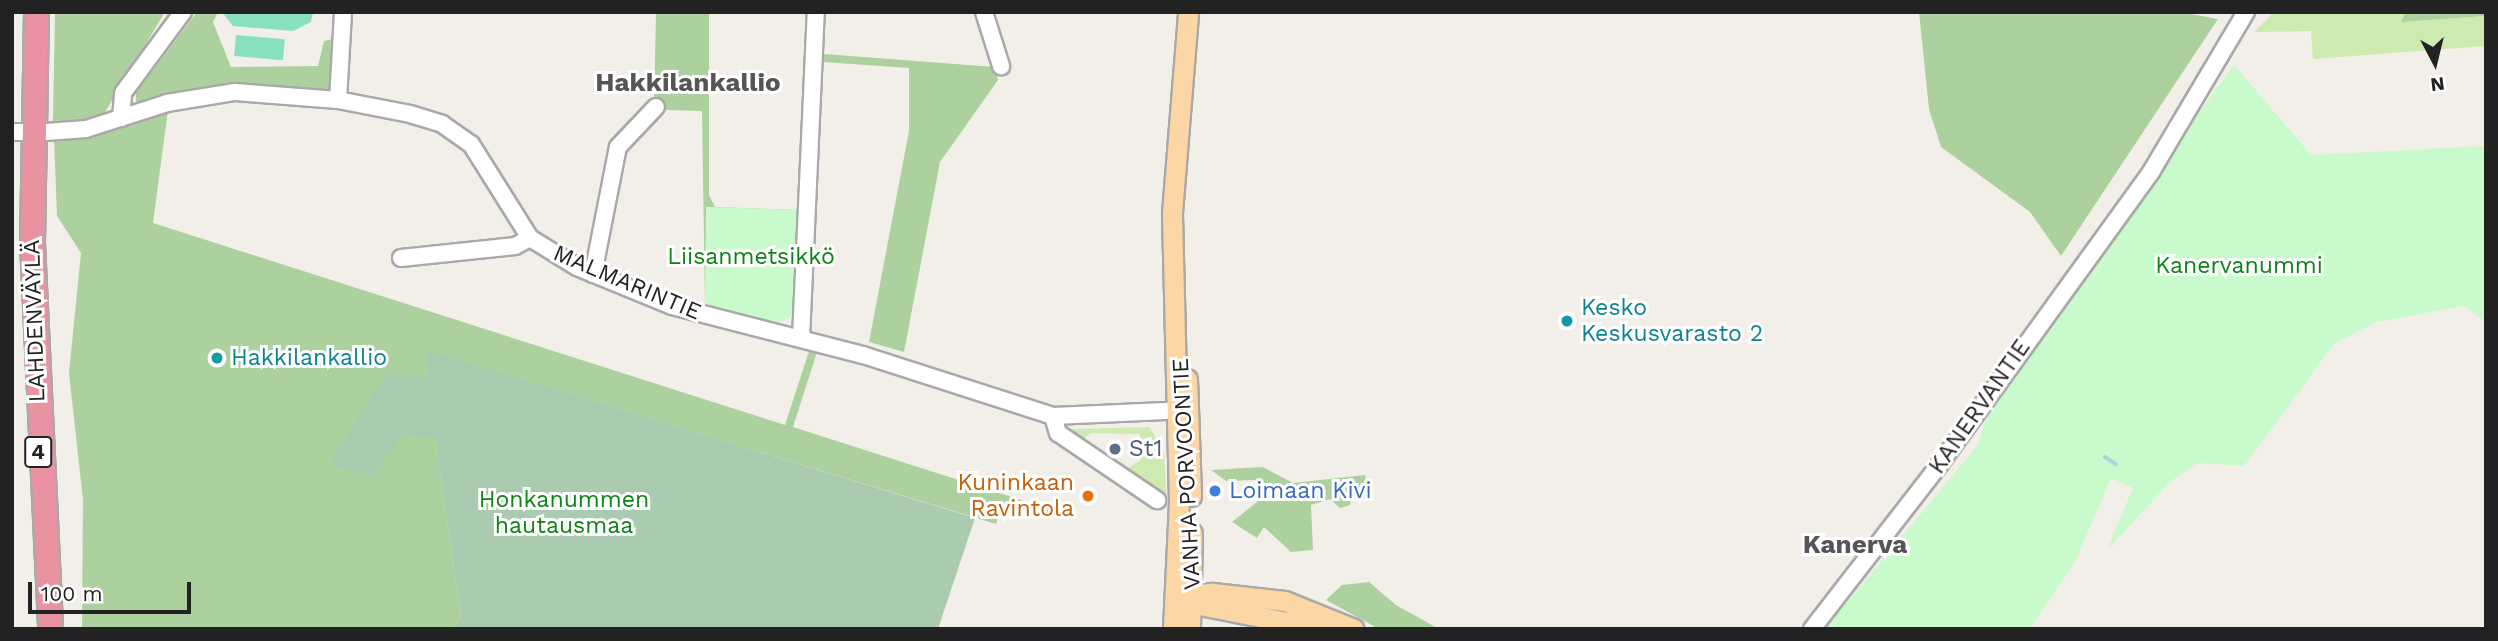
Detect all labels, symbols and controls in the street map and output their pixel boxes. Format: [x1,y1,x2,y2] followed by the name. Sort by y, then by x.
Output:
[2400,28,2470,98] north arrow
[595,67,781,99] district label: Hakkilankallio
[2429,72,2446,97] text: N
[18,239,52,403] street label: LAHDENVÄYLÄ
[549,239,705,327] street label: MALMARINTIE
[667,243,835,271] park label: Liisanmetsikkö
[2155,252,2323,280] park label: Kanervanummi
[1581,294,1763,348] place label: Kesko Keskusvarasto 2
[1559,313,1575,329] marker: Kesko Keskusvarasto 2
[1923,334,2037,480] street label: KANERVANTIE
[231,344,387,372] place label: Hakkilankallio
[209,350,225,366] marker: Hakkilankallio
[1167,357,1207,591] street label: VANHA PORVOONTIE
[24,434,52,470] road number: 4
[1129,435,1162,463] place label: St1
[1107,441,1123,457] marker: St1
[958,469,1074,523] place label: Kuninkaan Ravintola
[1229,477,1372,505] place label: Loimaan Kivi
[1207,483,1223,499] marker: Loimaan Kivi
[479,486,649,540] park label: Honkanummen hautausmaa
[1080,488,1096,504] marker: Kuninkaan Ravintola
[1803,529,1907,561] district label: Kanerva
[32,568,194,612] scale bar
[41,581,103,606] text: 100 m

